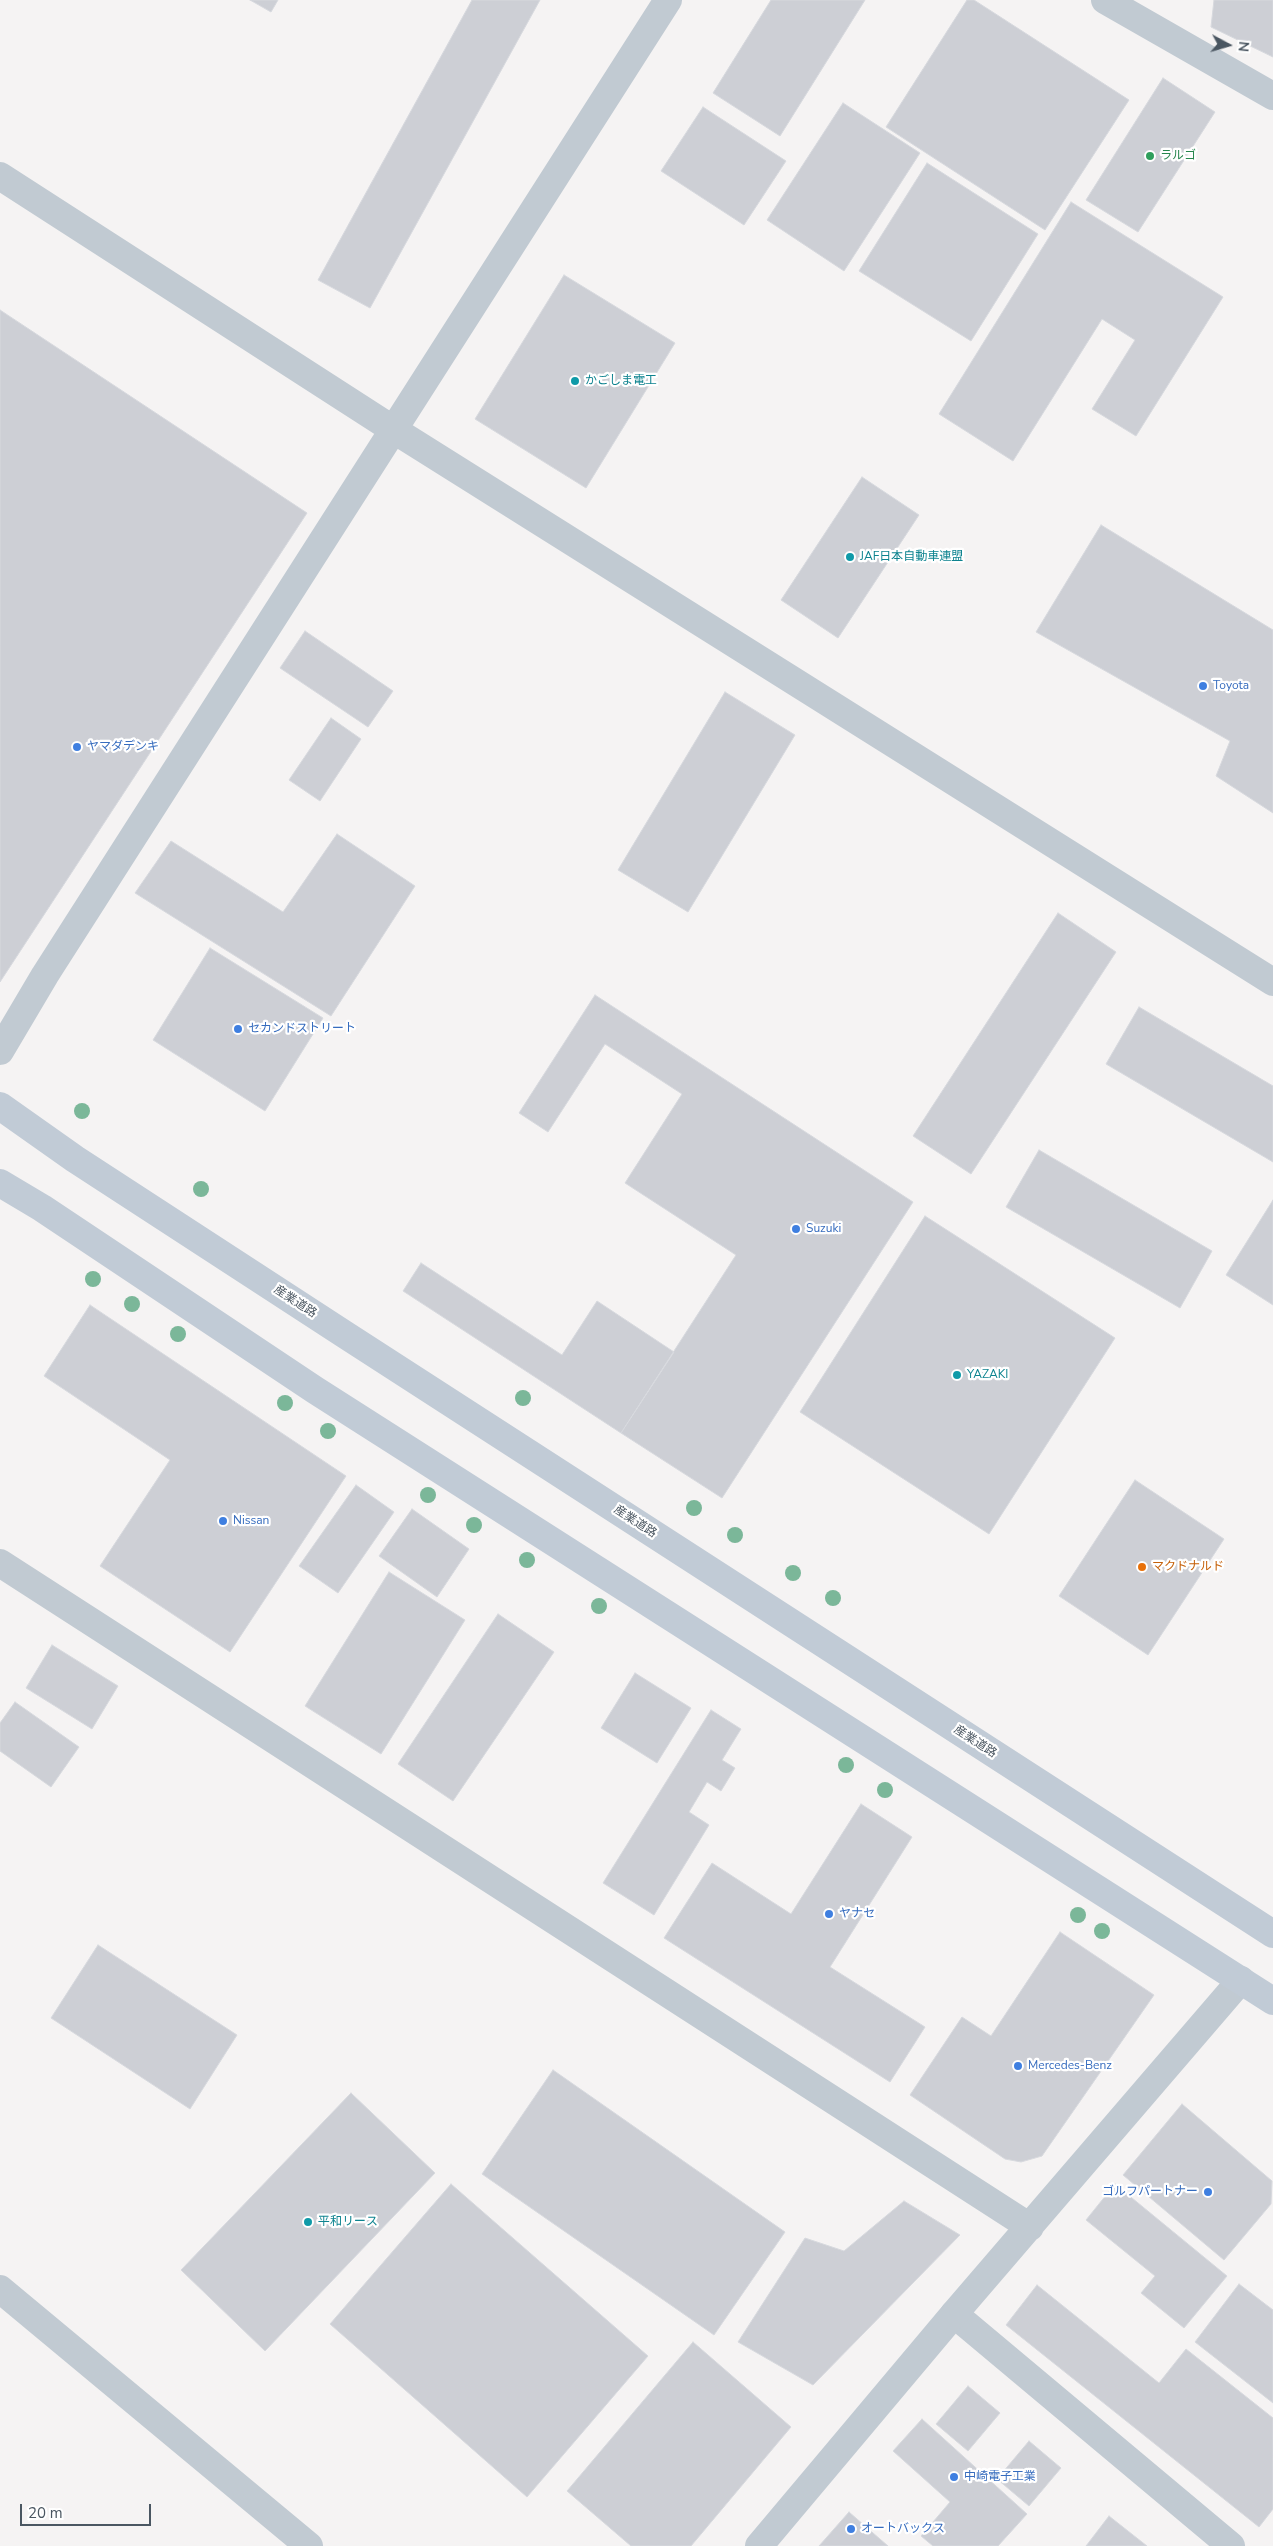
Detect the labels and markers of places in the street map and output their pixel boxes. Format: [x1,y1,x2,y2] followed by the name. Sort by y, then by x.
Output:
[1160,149,1196,163] place label: ラルゴ
[1144,150,1156,162] marker: ラルゴ
[585,374,657,388] place label: かごしま電工
[569,375,581,387] marker: かごしま電工
[860,550,963,564] place label: JAF日本自動車連盟
[844,551,856,563] marker: JAF日本自動車連盟
[1213,679,1249,693] place label: Toyota
[1197,680,1209,692] marker: Toyota
[87,740,159,754] place label: ヤマダデンキ
[71,741,83,753] marker: ヤマダデンキ
[248,1022,356,1036] place label: セカンドストリート
[232,1023,244,1035] marker: セカンドストリート
[806,1222,841,1236] place label: Suzuki
[790,1223,802,1235] marker: Suzuki
[967,1368,1008,1382] place label: YAZAKI
[951,1369,963,1381] marker: YAZAKI
[233,1514,269,1528] place label: Nissan
[217,1515,229,1527] marker: Nissan
[1152,1560,1224,1574] place label: マクドナルド
[1136,1561,1148,1573] marker: マクドナルド
[839,1907,875,1921] place label: ヤナセ
[823,1908,835,1920] marker: ヤナセ
[1028,2059,1112,2073] place label: Mercedes-Benz
[1012,2060,1024,2072] marker: Mercedes-Benz
[1102,2185,1198,2199] place label: ゴルフパートナー
[1202,2186,1214,2198] marker: ゴルフパートナー
[318,2215,378,2229] place label: 平和リース
[302,2216,314,2228] marker: 平和リース
[964,2470,1036,2484] place label: 中崎電子工業
[948,2471,960,2483] marker: 中崎電子工業
[861,2522,945,2536] place label: オートバックス
[845,2523,857,2535] marker: オートバックス

